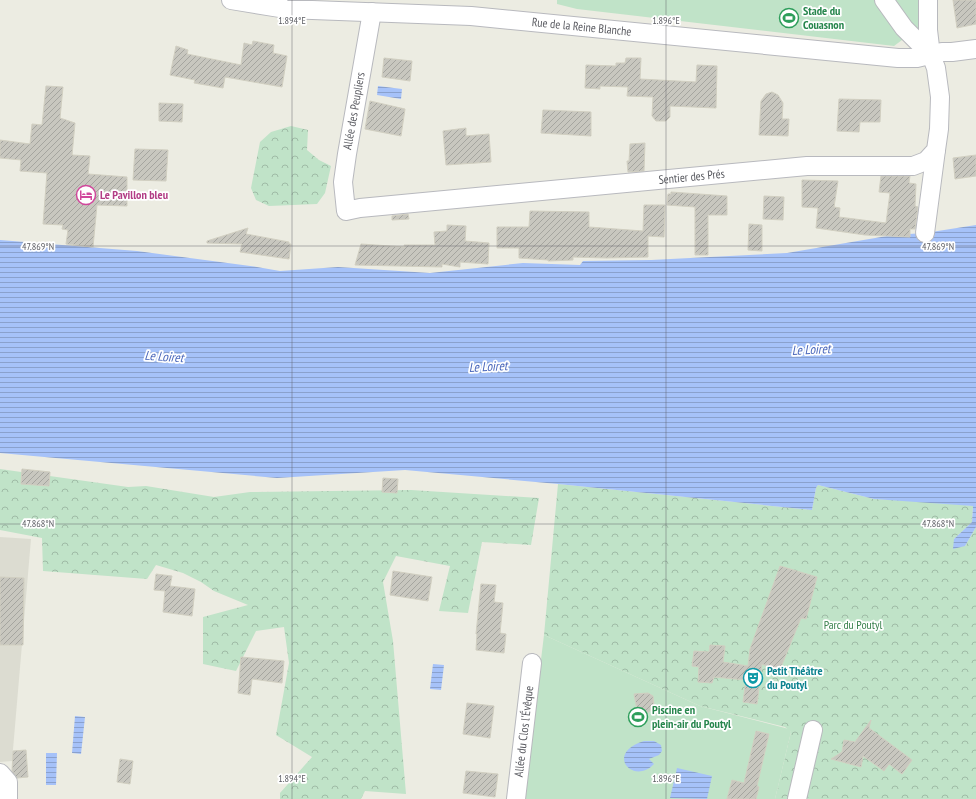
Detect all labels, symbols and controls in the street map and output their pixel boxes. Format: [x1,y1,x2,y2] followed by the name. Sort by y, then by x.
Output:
[803,3,844,32] place label: Stade du Couasnon
[778,7,800,29] sports icon: Stade du Couasnon
[278,14,306,27] text: 1.894°E
[531,14,632,39] street label: Rue de la Reine Blanche
[652,14,680,27] text: 1.896°E
[339,71,368,151] street label: Allée des Peupliers
[658,166,725,187] street label: Sentier des Prés
[75,184,97,206] hotel icon: Le Pavillon bleu
[100,187,168,202] place label: Le Pavillon bleu
[22,240,54,253] text: 47.869°N
[922,240,954,253] text: 47.869°N
[791,340,832,359] water label: Le Loiret
[144,347,185,366] water label: Le Loiret
[468,357,509,376] water label: Le Loiret
[22,517,54,530] text: 47.868°N
[922,517,954,530] text: 47.868°N
[824,617,883,632] park label: Parc du Poutyl
[767,663,823,692] place label: Petit Théâtre du Poutyl
[742,667,764,689] theatre icon: Petit Théâtre du Poutyl
[511,685,536,778] street label: Allée du Clos l'Évêque
[652,702,731,731] place label: Piscine en plein-air du Poutyl
[627,706,649,728] sports icon: Piscine en plein-air du Poutyl
[278,772,306,785] text: 1.894°E
[652,772,680,785] text: 1.896°E

